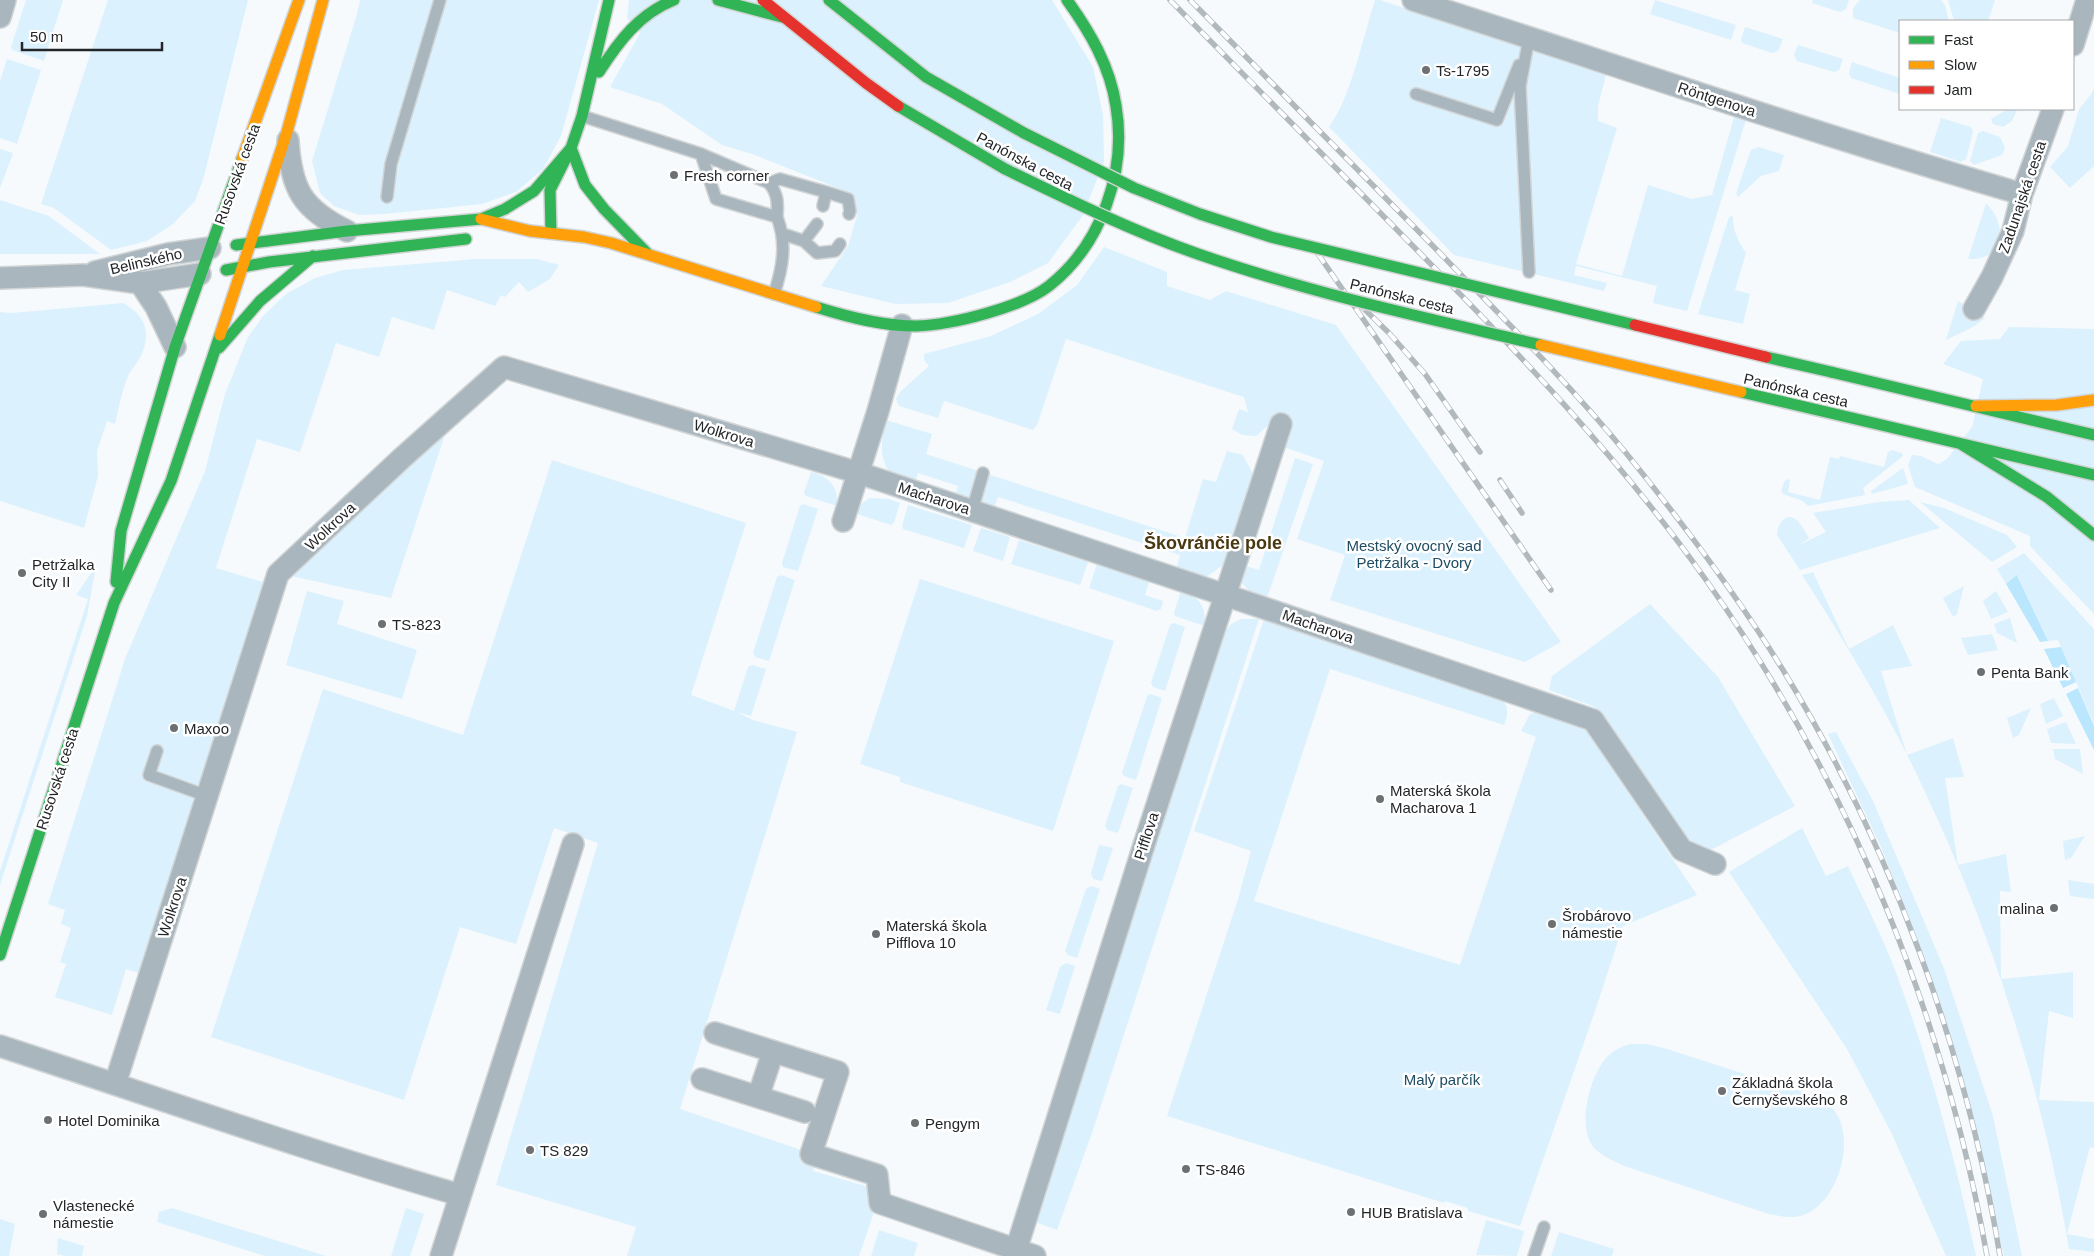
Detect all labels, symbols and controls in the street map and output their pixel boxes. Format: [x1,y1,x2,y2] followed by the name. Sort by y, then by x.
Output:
[22,20,162,52] scale bar
[1899,20,2074,110] legend
[30,28,63,45] text: 50 m
[1944,31,1974,48] text: Fast
[1944,56,1977,73] text: Slow
[1436,62,1489,79] place label: Ts-1795
[1420,64,1432,76] marker: Ts-1795
[1676,78,1759,120] street label: Röntgenova
[1944,81,1972,98] text: Jam
[211,121,263,227] street label: Rusovská cesta
[974,128,1077,194] street label: Panónska cesta
[1995,138,2049,255] street label: Zadunajská cesta
[684,167,769,184] place label: Fresh corner
[668,169,680,181] marker: Fresh corner
[108,244,184,278] street label: Belinského
[1348,275,1456,317] street label: Panónska cesta
[1742,370,1851,410] street label: Panónska cesta
[692,416,757,450] street label: Wolkrova
[896,478,973,518] street label: Macharova
[301,498,359,553] street label: Wolkrova
[1144,532,1282,553] district label: Škovránčie pole
[1346,537,1482,571] park label: Mestský ovocný sad Petržalka - Dvory
[32,556,95,590] place label: Petržalka City II
[16,567,28,579] marker: Petržalka City II
[1280,606,1356,646] street label: Macharova
[392,616,441,633] place label: TS-823
[376,618,388,630] marker: TS-823
[1991,664,2069,681] place label: Penta Bank
[1975,666,1987,678] marker: Penta Bank
[184,720,229,737] place label: Maxoo
[168,722,180,734] marker: Maxoo
[33,725,82,832] street label: Rusovská cesta
[1390,782,1492,816] place label: Materská škola Macharova 1
[1374,793,1386,805] marker: Materská škola Macharova 1
[1130,809,1162,862] street label: Pifflova
[154,874,190,939] street label: Wolkrova
[2000,900,2045,917] place label: malina
[2048,902,2060,914] marker: malina
[1562,907,1631,941] place label: Šrobárovo námestie
[886,917,988,951] place label: Materská škola Pifflova 10
[1546,918,1558,930] marker: Šrobárovo námestie
[870,928,882,940] marker: Materská škola Pifflova 10
[1404,1071,1481,1088] park label: Malý parčík
[1732,1074,1848,1108] place label: Základná škola Černyševského 8
[1716,1085,1728,1097] marker: Základná škola Černyševského 8
[58,1112,160,1129] place label: Hotel Dominika
[42,1114,54,1126] marker: Hotel Dominika
[925,1115,980,1132] place label: Pengym
[909,1117,921,1129] marker: Pengym
[540,1142,588,1159] place label: TS 829
[524,1144,536,1156] marker: TS 829
[1196,1161,1245,1178] place label: TS-846
[1180,1163,1192,1175] marker: TS-846
[53,1197,135,1231] place label: Vlastenecké námestie
[1361,1204,1463,1221] place label: HUB Bratislava
[1345,1206,1357,1218] marker: HUB Bratislava
[37,1208,49,1220] marker: Vlastenecké námestie

